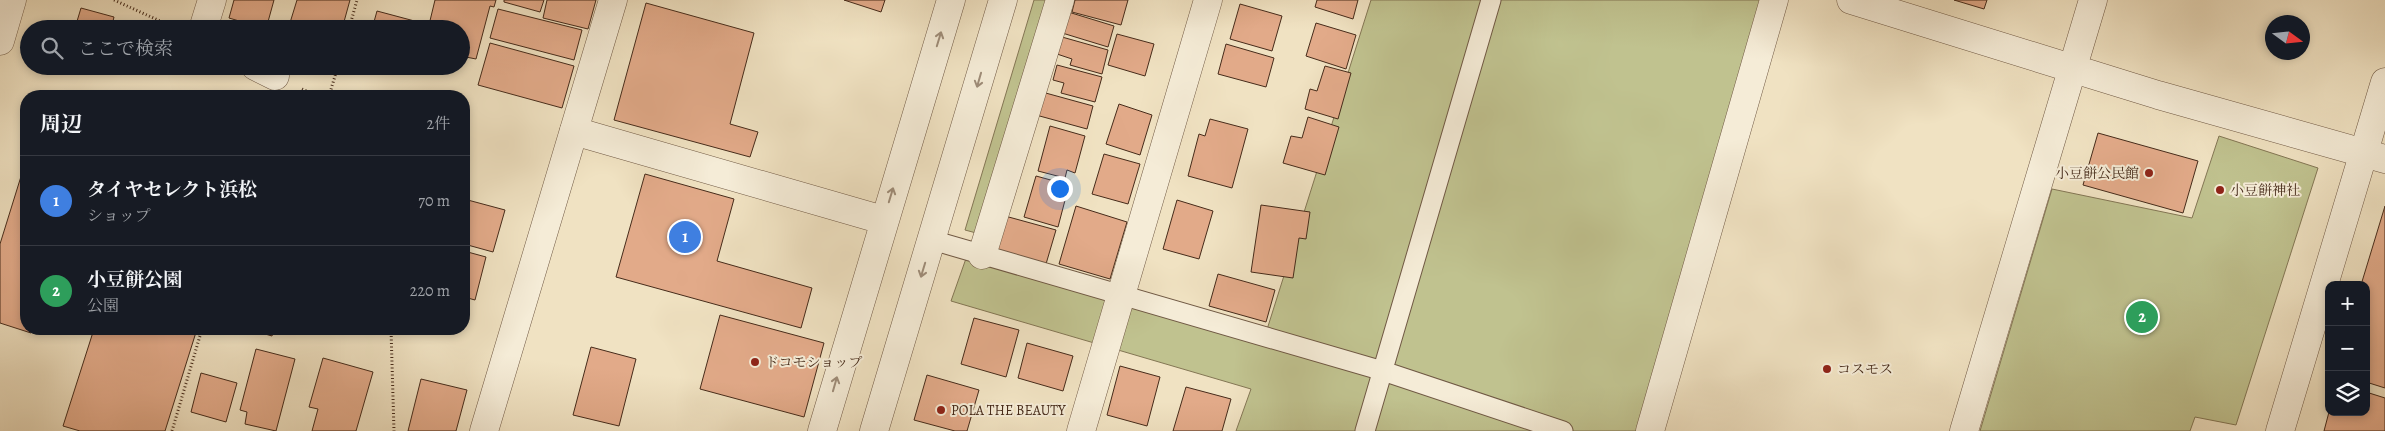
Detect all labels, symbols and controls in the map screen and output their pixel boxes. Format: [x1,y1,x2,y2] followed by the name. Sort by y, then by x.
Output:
[2265,15,2310,60] north arrow
[20,20,470,75] search box
[934,32,944,48] one-way arrow
[38,34,66,62] icon: search
[78,36,173,62] text: ここで検索
[973,72,983,88] one-way arrow
[40,110,82,138] text: 周辺
[426,113,450,135] text: 2件
[2055,164,2139,183] place label: 小豆餅公民館
[2143,167,2155,179] marker: 小豆餅公民館
[1047,176,1073,202] your location
[87,177,257,203] text: タイヤセレクト浜松
[2230,181,2300,200] place label: 小豆餅神社
[2214,184,2226,196] marker: 小豆餅神社
[887,187,896,203] one-way arrow
[53,190,59,212] text: 1
[418,190,450,212] text: 70 m
[87,205,151,227] text: ショップ
[669,218,701,256] pin: 1
[917,261,927,277] one-way arrow
[87,267,182,293] text: 小豆餅公園
[52,280,60,302] text: 2
[410,280,450,302] text: 220 m
[2325,281,2370,416] map controls
[2325,281,2370,326] button: +
[87,295,119,317] text: 公園
[2126,298,2158,336] pin: 2
[2325,326,2370,371] button: −
[765,353,862,372] place label: ドコモショップ
[749,356,761,368] marker: ドコモショップ
[1837,360,1893,379] place label: コスモス
[1821,363,1833,375] marker: コスモス
[2325,371,2370,416] button: layers
[831,377,841,393] one-way arrow
[951,401,1066,420] place label: POLA THE BEAUTY
[935,404,947,416] marker: POLA THE BEAUTY

